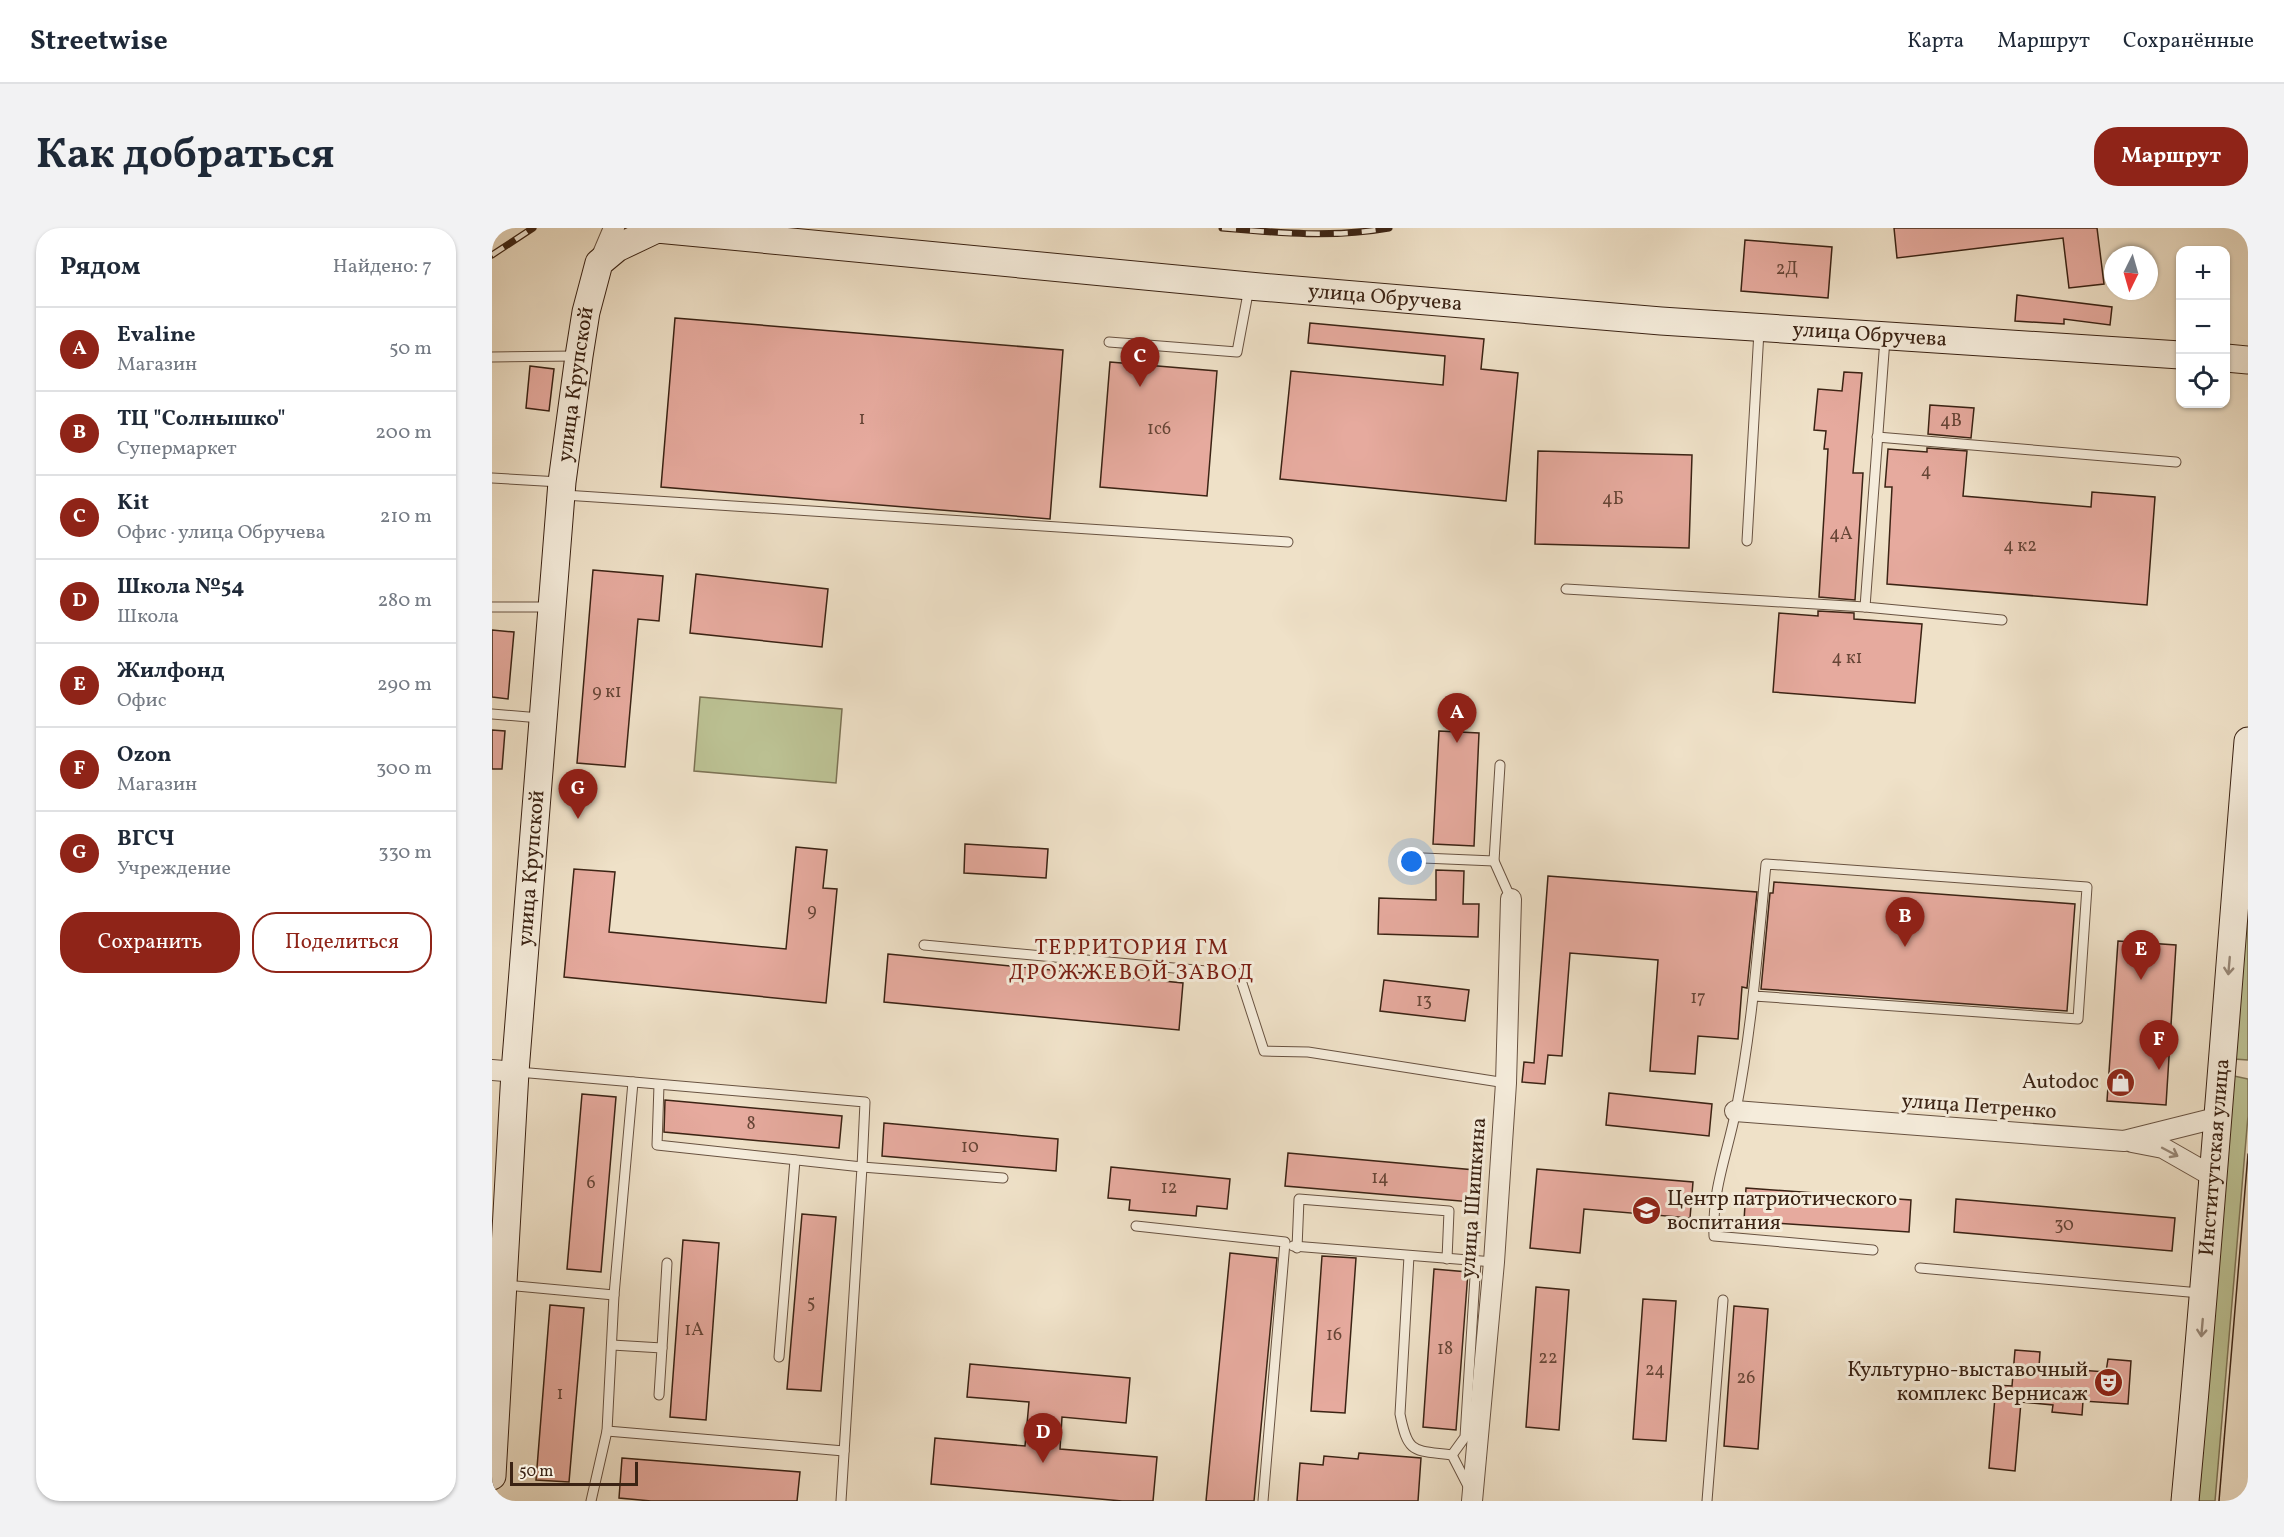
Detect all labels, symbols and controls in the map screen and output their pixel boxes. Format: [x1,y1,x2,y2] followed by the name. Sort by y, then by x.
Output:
[30,22,168,61] text: Streetwise
[1907,27,1964,56] text: Карта
[1997,27,2090,56] text: Маршрут
[2123,27,2254,56] text: Сохранённые
[36,127,335,186] text: Как добраться
[2094,127,2248,186] button: Маршрут
[2104,246,2158,300] north arrow
[2176,246,2230,408] map controls
[2176,246,2230,300] button: +
[60,249,140,285] text: Рядом
[333,253,432,281] text: Найдено: 7
[1776,257,1798,282] house number: 2Д
[1307,277,1464,319] street label: улица Обручева
[2176,300,2230,354] button: −
[550,304,601,464] street label: улица Крупской
[1791,315,1948,354] street label: улица Обручева
[117,320,195,351] text: Evaline
[72,335,87,363] text: A
[389,335,432,363] text: 50 m
[1120,338,1160,387] pin: C
[117,351,197,379] text: Магазин
[2176,354,2230,408] button: locate
[117,404,286,435] text: ТЦ "Солнышко"
[859,407,865,432] house number: 1
[1940,409,1962,434] house number: 4В
[1147,417,1171,442] house number: 1с6
[73,419,86,447] text: B
[375,419,432,447] text: 200 m
[117,435,237,463] text: Супермаркет
[1921,459,1931,484] house number: 4
[1602,487,1624,512] house number: 4Б
[117,488,149,519] text: Kit
[73,503,86,531] text: C
[380,503,432,531] text: 210 m
[117,519,326,547] text: Офис · улица Обручева
[1829,522,1853,547] house number: 4А
[2003,534,2037,559] house number: 4 к2
[117,572,245,603] text: Школа №54
[72,587,87,615] text: D
[377,587,432,615] text: 280 m
[117,603,179,631] text: Школа
[1832,646,1862,671] house number: 4 к1
[117,656,225,687] text: Жилфонд
[73,671,86,699] text: E
[377,671,432,699] text: 290 m
[592,680,622,705] house number: 9 к1
[117,687,167,715] text: Офис
[1438,694,1476,743] pin: A
[117,740,172,771] text: Ozon
[74,755,85,783] text: F
[376,755,432,783] text: 300 m
[558,770,598,819] pin: G
[117,771,197,799] text: Магазин
[511,789,552,948] street label: улица Крупской
[117,824,174,855] text: ВГСЧ
[72,839,87,867] text: G
[378,839,432,867] text: 330 m
[1397,847,1426,876] your location
[117,855,231,883] text: Учреждение
[1886,898,1924,947] pin: B
[807,899,817,924] house number: 9
[60,912,240,973] button: Сохранить
[252,912,432,973] button: Поделиться
[2122,930,2160,980] pin: E
[1009,933,1255,989] district label: ТЕРРИТОРИЯ ГМ ДРОЖЖЕВОЙ ЗАВОД
[2223,956,2234,976] one-way arrow
[1690,986,1706,1011] house number: 17
[1416,989,1432,1014] house number: 13
[2140,1020,2178,1070] pin: F
[2192,1057,2237,1257] street label: Институтская улица
[2104,1066,2136,1098] shop icon: Autodoc
[2022,1068,2099,1097] place label: Autodoc
[1900,1087,2058,1127] street label: улица Петренко
[746,1112,756,1137] house number: 8
[1454,1117,1494,1279] street label: улица Шишкина
[961,1135,979,1160] house number: 10
[2161,1147,2179,1158] one-way arrow
[1371,1166,1389,1191] house number: 14
[586,1171,596,1196] house number: 6
[1161,1176,1177,1201] house number: 12
[1667,1185,1897,1238] place label: Центр патриотического воспитания
[1630,1195,1662,1227] school or university icon: Центр патриотического воспитания
[2054,1213,2074,1238] house number: 30
[807,1291,815,1316] house number: 5
[684,1318,704,1343] house number: 1А
[2196,1318,2207,1338] one-way arrow
[1326,1323,1342,1348] house number: 16
[1437,1337,1453,1362] house number: 18
[1538,1346,1558,1371] house number: 22
[1847,1356,2088,1409] place label: Культурно-выставочный комплекс Вернисаж
[1645,1358,1665,1383] house number: 24
[1737,1366,1755,1391] house number: 26
[2093,1366,2125,1398] theatre icon: Культурно-выставочный комплекс Вернисаж
[557,1382,563,1407] house number: 1
[1024,1414,1062,1463] pin: D
[510,1459,638,1486] scale bar
[519,1461,553,1483] text: 50 m

